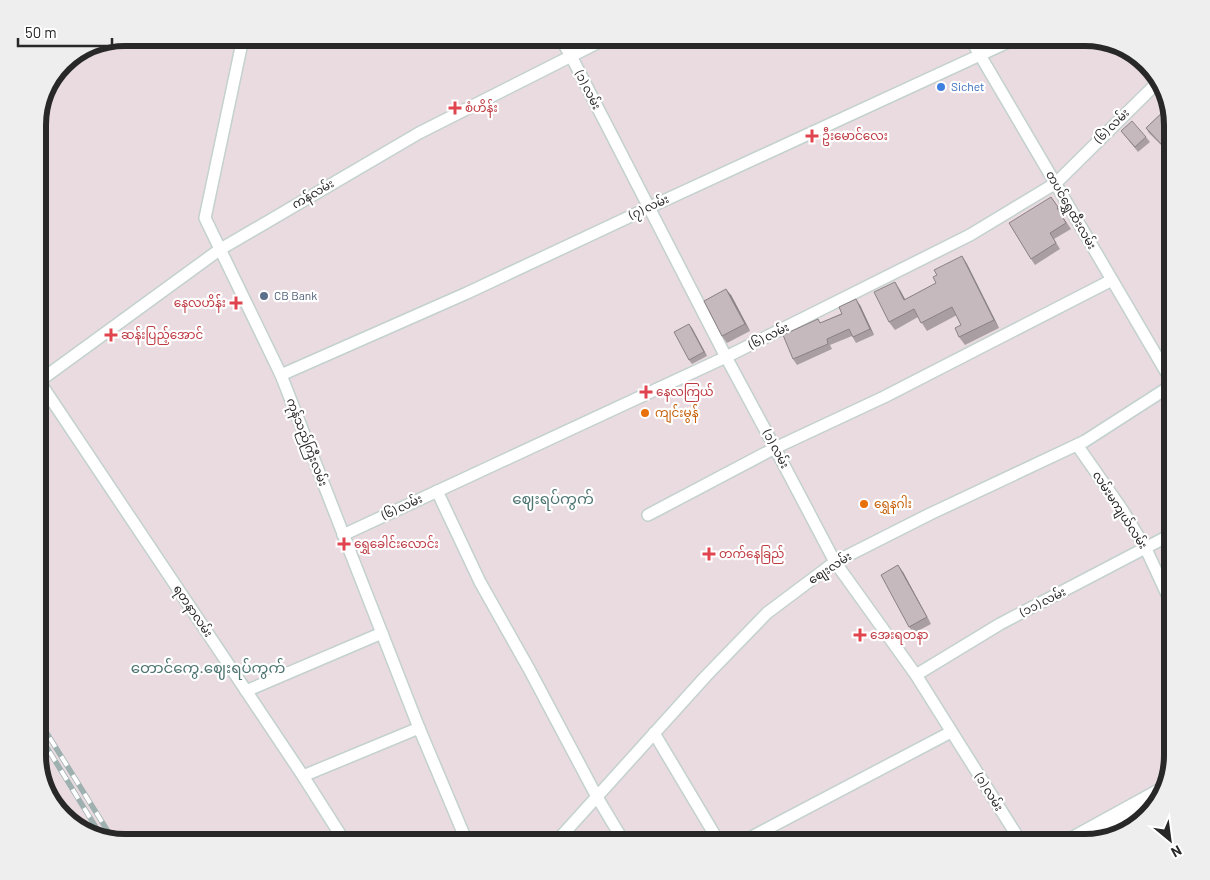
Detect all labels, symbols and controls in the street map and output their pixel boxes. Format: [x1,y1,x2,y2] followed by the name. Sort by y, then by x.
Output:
[18,15,111,47] scale bar
[25,23,57,41] text: 50 m
[573,66,606,111] street label: (၁) လမ်း
[951,79,984,93] place label: Sichet
[935,81,947,93] marker: Sichet
[465,99,498,118] place label: စံဟိန်း
[449,102,461,114] marker: စံဟိန်း
[1090,104,1131,146] street label: (၆) လမ်း
[822,127,888,146] place label: ဦးမောင်လေး
[806,130,818,142] marker: ဦးမောင်လေး
[1040,167,1101,253] street label: တပင်ရွှေထီးလမ်း
[289,175,338,214] street label: ကန်လမ်း
[625,190,672,225] street label: (၇) လမ်း
[274,288,317,302] place label: CB Bank
[258,290,270,302] marker: CB Bank
[174,294,226,313] place label: နေလဟိန်း
[230,297,242,309] marker: နေလဟိန်း
[745,318,791,352] street label: (၆) လမ်း
[121,326,203,345] place label: ဆန်းပြည့်အောင်
[105,329,117,341] marker: ဆန်းပြည့်အောင်
[656,383,714,402] place label: နေလကြယ်
[640,386,652,398] marker: နေလကြယ်
[281,395,332,489] street label: ကုန်သည်ကြီးလမ်း
[655,404,699,423] place label: ကျင်းမွန်
[639,407,651,419] marker: ကျင်းမွန်
[760,425,794,470] street label: (၁) လမ်း
[1087,467,1152,553] street label: လမ်းမကျယ်လမ်း
[512,489,594,511] district label: ဈေးရပ်ကွက်
[378,490,424,522] street label: (၆) လမ်း
[874,495,912,514] place label: ရွှေနဂါး
[858,498,870,510] marker: ရွှေနဂါး
[354,535,439,554] place label: ရွှေခေါင်းလောင်း
[338,538,350,550] marker: ရွှေခေါင်းလောင်း
[719,545,784,564] place label: တက်နေခြည်
[805,547,856,590] street label: စျေးလမ်း
[703,548,715,560] marker: တက်နေခြည်
[168,581,217,641] street label: ရတနာလမ်း
[1016,583,1068,619] street label: (၁၁) လမ်း
[870,627,928,645] place label: အေးရတနာ
[854,629,866,641] marker: အေးရတနာ
[131,658,285,680] district label: တောင်ကွေ.ဈေးရပ်ကွက်
[972,769,1008,813] street label: (၁) လမ်း
[1145,815,1195,865] north arrow
[1168,842,1185,861] text: N

